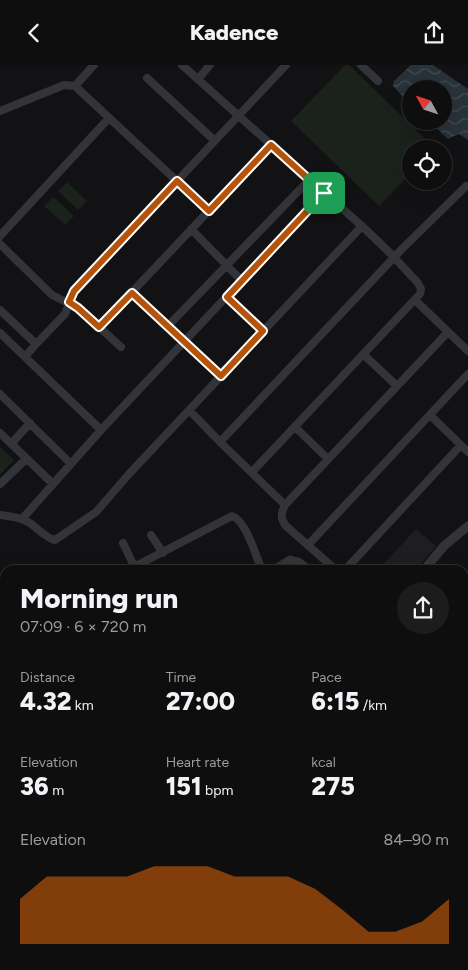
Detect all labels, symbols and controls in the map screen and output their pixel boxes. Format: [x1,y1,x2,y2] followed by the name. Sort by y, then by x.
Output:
[20,19,48,47] icon: back
[190,19,278,46] text: Kadence
[420,19,448,47] icon: share
[402,80,452,130] north arrow
[402,80,452,190] map controls
[402,140,452,190] button: locate
[303,172,345,214] pin
[310,179,338,207] icon: arrive
[20,581,178,615] text: Morning run
[397,582,449,634] button: share
[20,617,146,636] text: 07:09 · 6 × 720 m
[20,669,75,686] text: Distance
[166,669,196,686] text: Time
[311,669,342,686] text: Pace
[20,686,71,716] text: 4.32
[166,686,235,716] text: 27:00
[311,686,359,716] text: 6:15
[71,697,94,714] text: km
[359,697,387,714] text: /km
[20,754,78,771] text: Elevation
[166,754,229,771] text: Heart rate
[311,754,336,771] text: kcal
[20,771,49,801] text: 36
[166,771,202,801] text: 151
[311,771,355,801] text: 275
[49,782,64,799] text: m
[202,782,233,799] text: bpm
[20,830,86,849] text: Elevation
[384,830,449,849] text: 84–90 m

